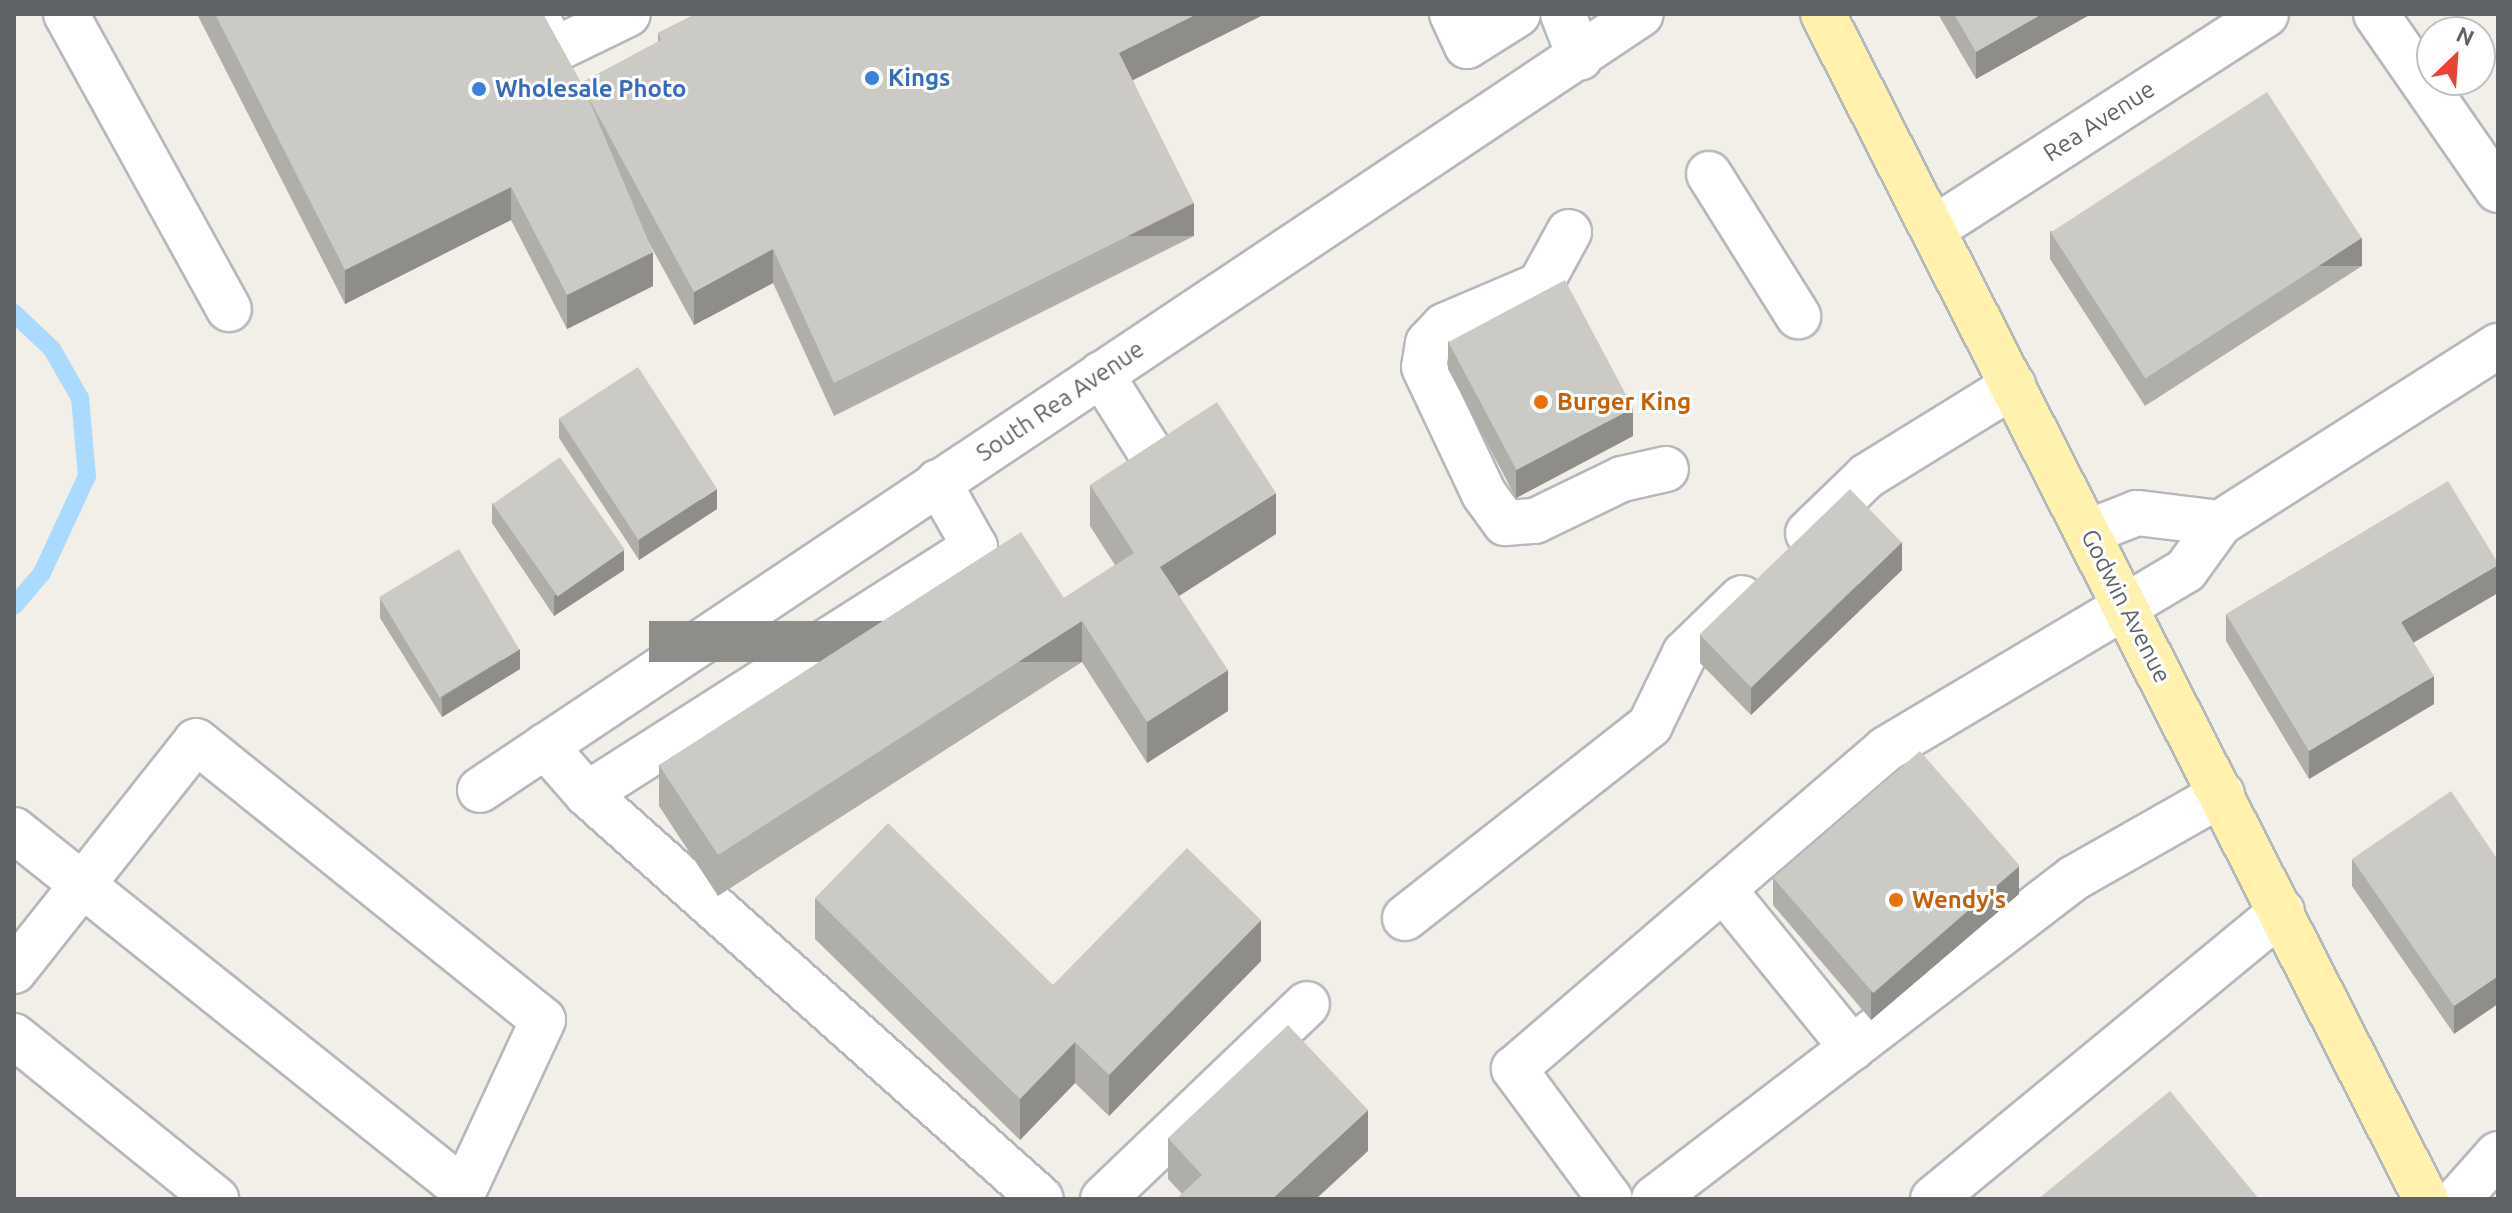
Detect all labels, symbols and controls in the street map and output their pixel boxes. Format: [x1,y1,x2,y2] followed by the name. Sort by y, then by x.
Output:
[2416,16,2496,96] north arrow
[2453,21,2478,50] text: N
[888,64,950,92] place label: Kings
[863,69,881,87] marker: Kings
[2038,74,2160,168] street label: Rea Avenue
[495,75,686,103] place label: Wholesale Photo
[470,80,488,98] marker: Wholesale Photo
[971,334,1149,468] street label: South Rea Avenue
[1557,388,1691,416] place label: Burger King
[1532,393,1550,411] marker: Burger King
[2075,524,2177,688] street label: Godwin Avenue
[1912,886,2006,914] place label: Wendy's
[1887,891,1905,909] marker: Wendy's

